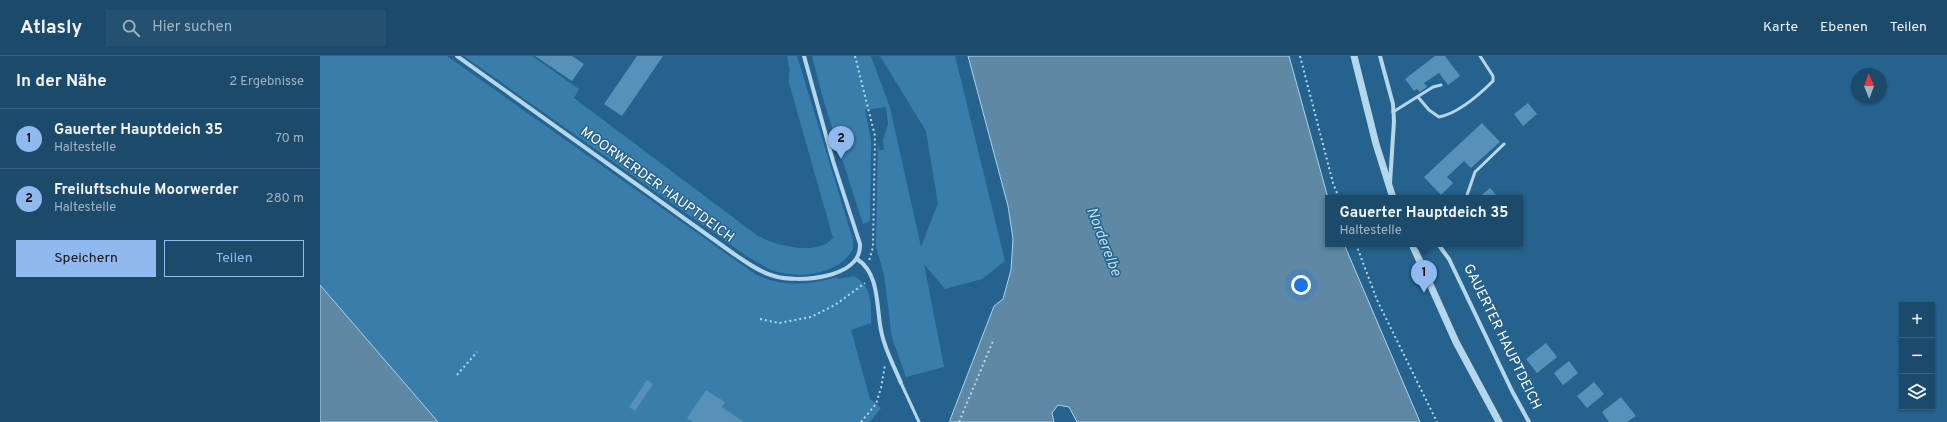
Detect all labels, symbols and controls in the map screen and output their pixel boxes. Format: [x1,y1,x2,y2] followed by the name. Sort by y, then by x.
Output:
[106,10,386,46] search box
[20,16,82,40] text: Atlasly
[120,17,142,39] icon: search
[152,18,232,37] text: Hier suchen
[1763,19,1798,36] text: Karte
[1820,19,1868,36] text: Ebenen
[1890,19,1927,36] text: Teilen
[1851,68,1887,104] north arrow
[16,71,107,93] text: In der Nähe
[229,74,304,90] text: 2 Ergebnisse
[54,121,223,140] text: Gauerter Hauptdeich 35
[577,124,737,246] street label: MOORWERDER HAUPTDEICH
[828,126,854,159] pin: 2
[26,131,32,147] text: 1
[275,131,304,147] text: 70 m
[54,140,116,156] text: Haltestelle
[54,181,238,200] text: Freiluftschule Moorwerder
[25,191,33,207] text: 2
[266,191,304,207] text: 280 m
[1325,195,1523,247] popup
[54,200,116,216] text: Haltestelle
[1340,204,1508,223] text: Gauerter Hauptdeich 35
[1081,205,1125,279] water label: Norderelbe
[1340,223,1402,239] text: Haltestelle
[16,240,156,277] button: Speichern
[164,240,304,277] button: Teilen
[1411,260,1437,293] pin: 1
[1459,262,1545,412] street label: GAUERTER HAUPTDEICH
[1291,275,1311,295] your location
[1899,302,1935,410] map controls
[1899,302,1935,338] button: +
[1899,338,1935,374] button: −
[1899,374,1935,410] button: layers

